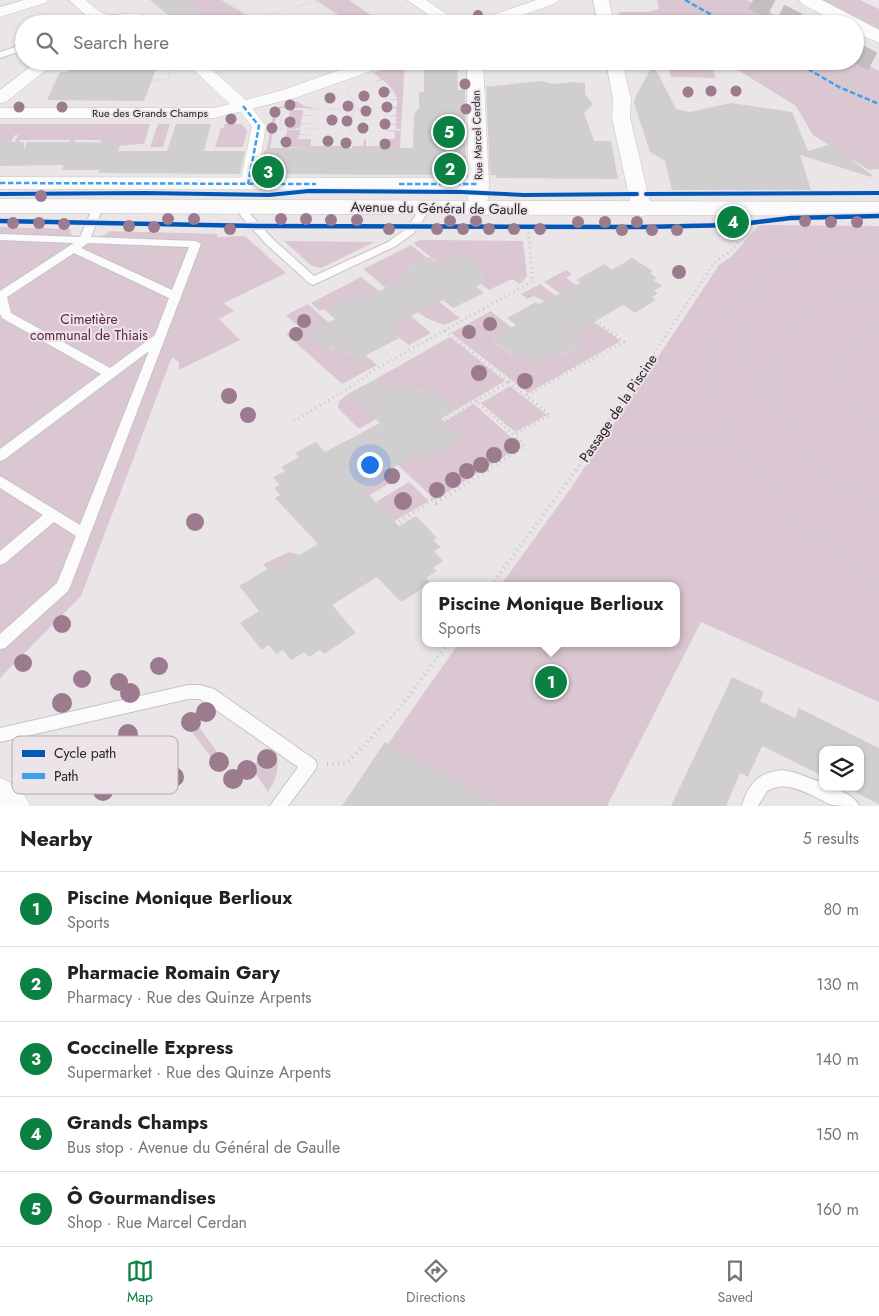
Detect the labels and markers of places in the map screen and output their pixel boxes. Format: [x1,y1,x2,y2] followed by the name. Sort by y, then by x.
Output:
[433,113,465,151] pin: 5
[434,150,466,188] pin: 2
[252,153,284,191] pin: 3
[717,203,749,241] pin: 4
[535,663,567,701] pin: 1

